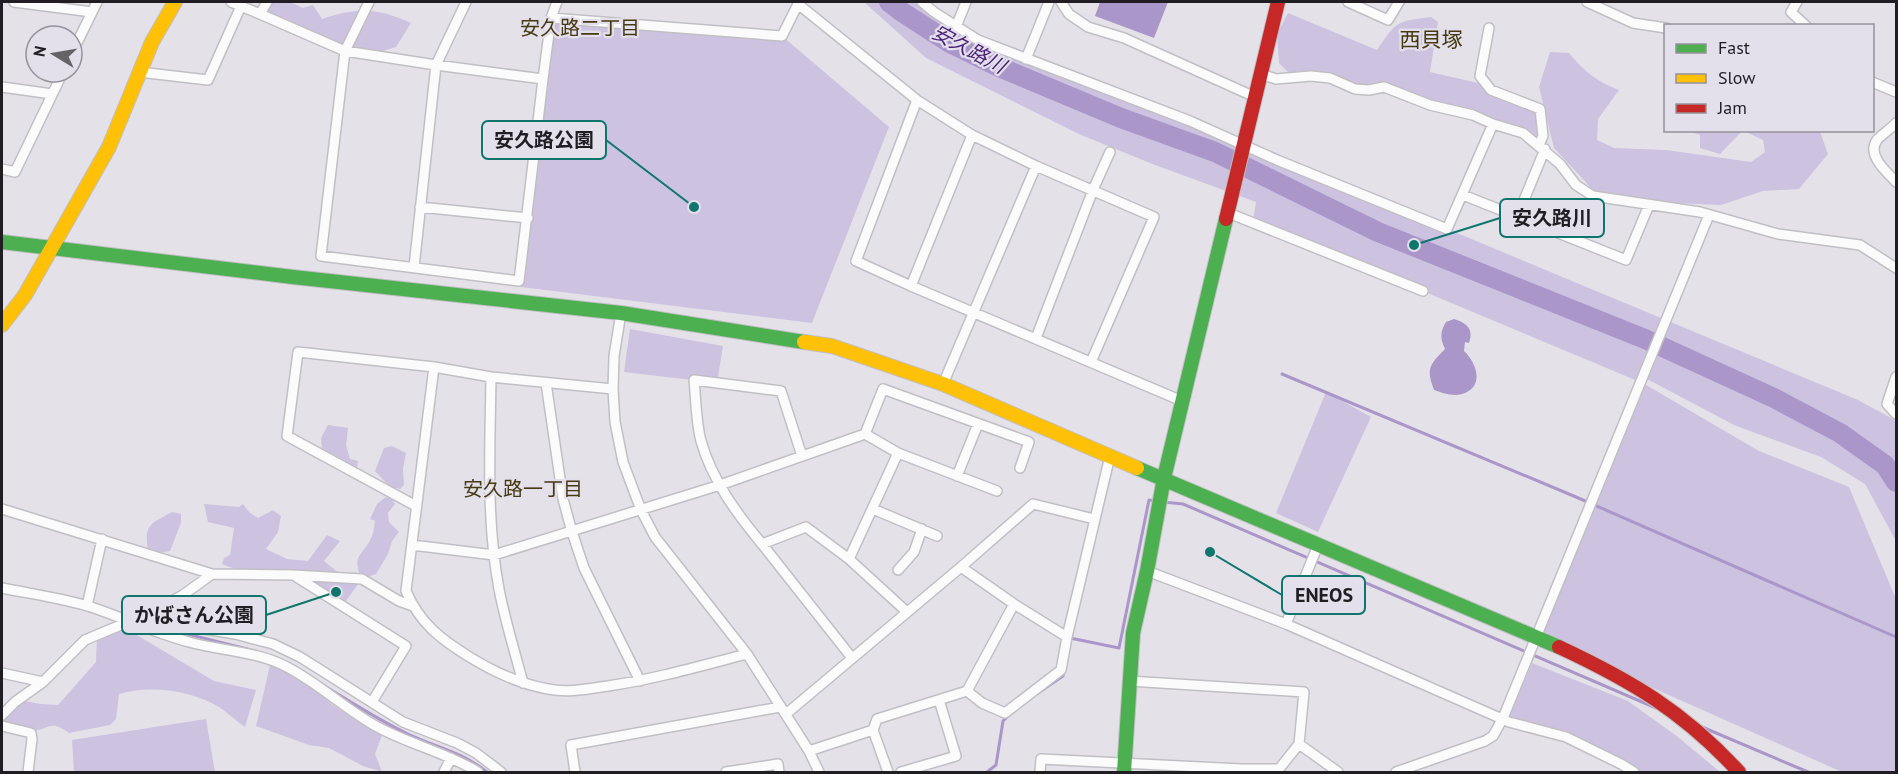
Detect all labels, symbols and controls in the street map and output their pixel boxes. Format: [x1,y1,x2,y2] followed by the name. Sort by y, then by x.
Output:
[520,15,640,41] district label: 安久路二丁目
[928,19,1012,80] water label: 安久路川
[24,24,84,84] north arrow
[1664,24,1874,132] legend
[1400,26,1463,53] district label: 西貝塚
[1718,36,1750,59] text: Fast
[28,44,50,58] text: N
[1718,66,1756,89] text: Slow
[1717,96,1747,119] text: Jam
[482,121,606,159] callout: 安久路公園
[494,127,594,153] text: 安久路公園
[1500,199,1604,237] callout: 安久路川
[1512,205,1592,231] text: 安久路川
[463,476,583,502] district label: 安久路一丁目
[1282,576,1365,614] callout: ENEOS
[1295,582,1353,608] text: ENEOS
[122,596,266,634] callout: かばさん公園
[134,602,254,628] text: かばさん公園

